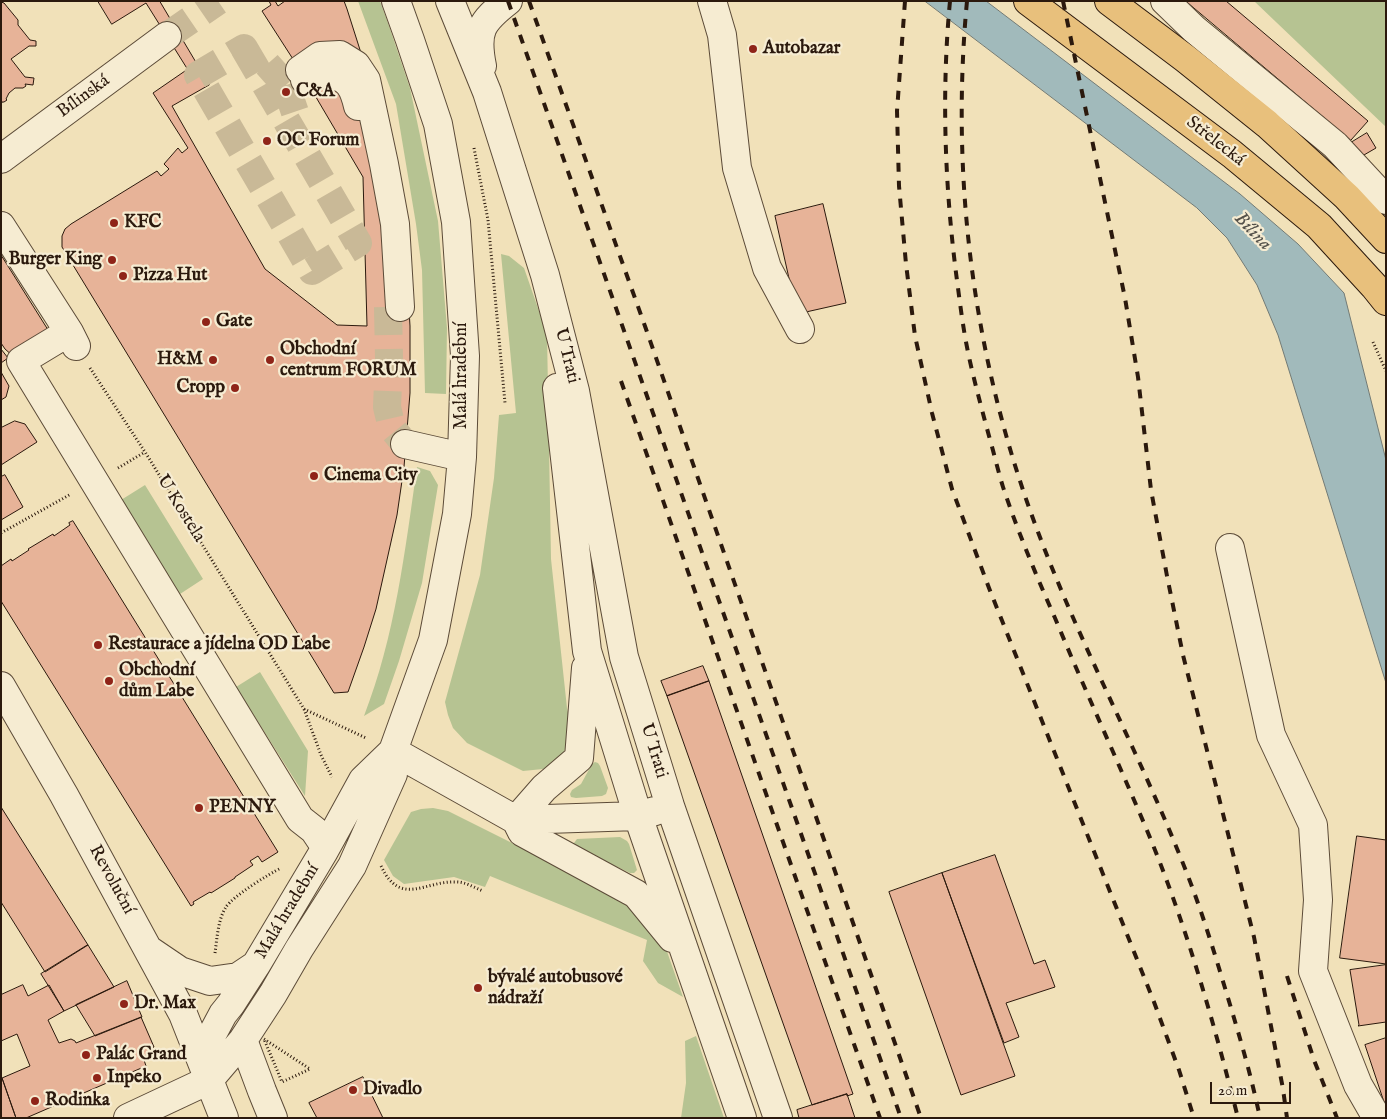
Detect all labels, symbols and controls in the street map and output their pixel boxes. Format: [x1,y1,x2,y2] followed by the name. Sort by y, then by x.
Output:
[763,38,840,60] place label: Autobazar
[747,43,759,55] marker: Autobazar
[53,71,115,123] street label: Bílinská
[296,81,335,103] place label: C&A
[280,86,292,98] marker: C&A
[1181,112,1249,172] street label: Střelecká
[277,130,359,152] place label: OC Forum
[261,135,273,147] marker: OC Forum
[1228,208,1276,256] water label: Bílina
[124,212,161,234] place label: KFC
[108,217,120,229] marker: KFC
[8,249,102,271] place label: Burger King
[106,254,118,266] marker: Burger King
[133,265,207,287] place label: Pizza Hut
[117,270,129,282] marker: Pizza Hut
[216,311,253,333] place label: Gate
[200,316,212,328] marker: Gate
[451,322,473,430] street label: Malá hradební
[549,326,583,386] street label: U Trati
[280,339,417,382] place label: Obchodní centrum FORUM
[157,349,203,371] place label: H&M
[207,354,219,366] marker: H&M
[264,354,276,366] marker: Obchodní centrum FORUM
[176,377,225,399] place label: Cropp
[229,382,241,394] marker: Cropp
[324,465,418,487] place label: Cinema City
[308,470,320,482] marker: Cinema City
[151,471,209,547] street label: U Kostela
[108,634,330,656] place label: Restaurace a jídelna OD Labe
[92,639,104,651] marker: Restaurace a jídelna OD Labe
[119,660,194,702] place label: Obchodní dům Labe
[103,675,115,687] marker: Obchodní dům Labe
[634,721,672,781] street label: U Trati
[209,797,275,819] place label: PENNY
[193,802,205,814] marker: PENNY
[83,842,139,918] street label: Revoluční
[251,861,325,963] street label: Malá hradební
[488,967,623,1010] place label: bývalé autobusové nádraží
[472,982,484,994] marker: bývalé autobusové nádraží
[134,993,196,1015] place label: Dr. Max
[118,998,130,1010] marker: Dr. Max
[96,1044,186,1066] place label: Palác Grand
[80,1049,92,1061] marker: Palác Grand
[107,1067,162,1089] place label: Inpeko
[91,1072,103,1084] marker: Inpeko
[1212,1072,1293,1104] scale bar
[363,1079,422,1101] place label: Divadlo
[1218,1081,1247,1100] text: 20 m
[347,1084,359,1096] marker: Divadlo
[45,1090,110,1112] place label: Rodinka
[29,1095,41,1107] marker: Rodinka

